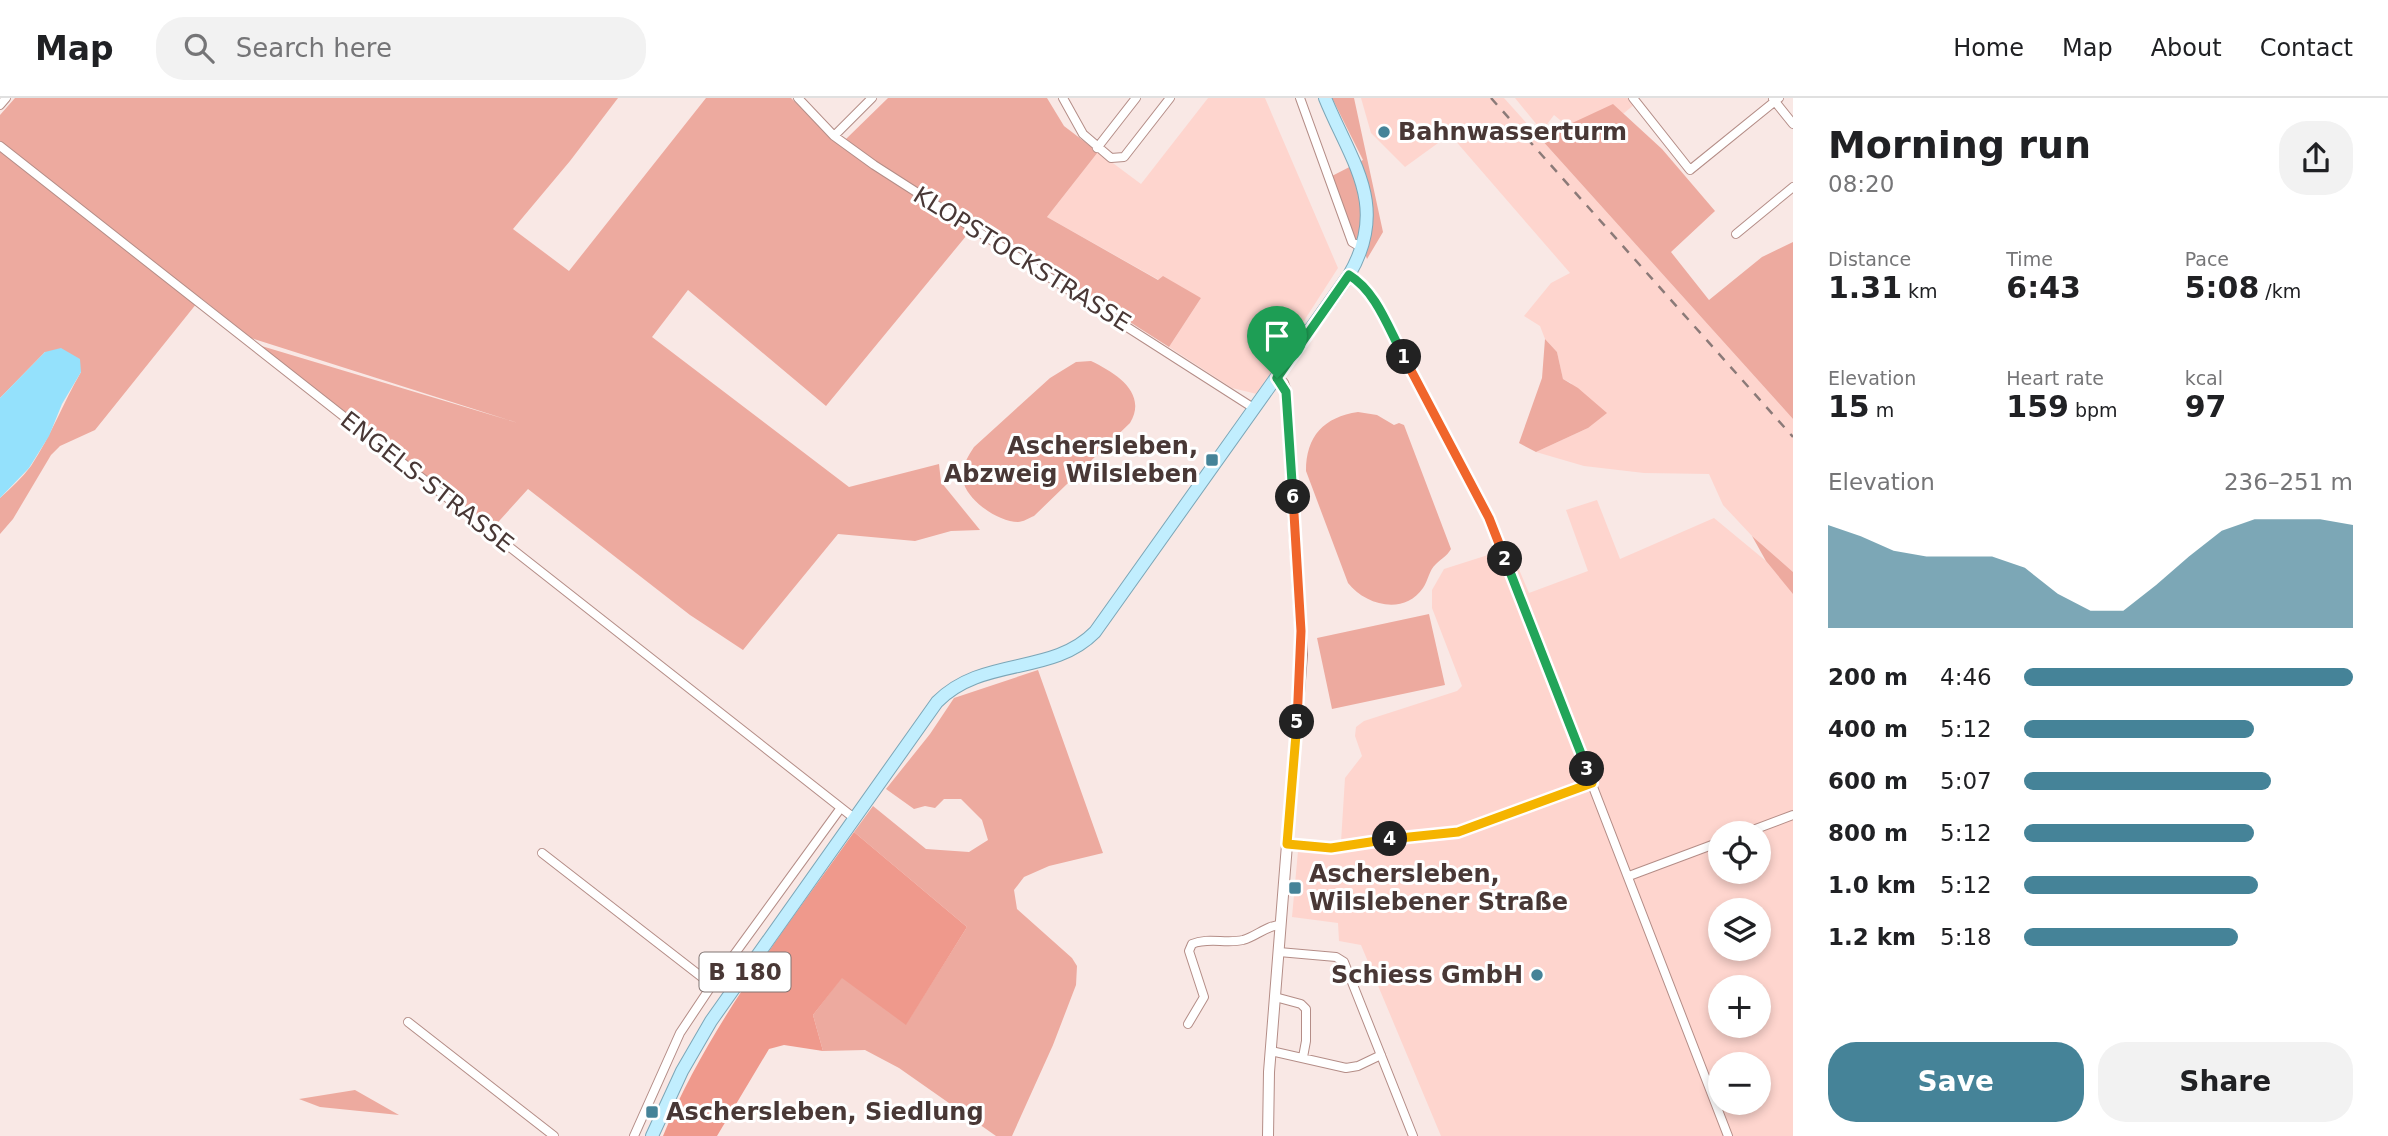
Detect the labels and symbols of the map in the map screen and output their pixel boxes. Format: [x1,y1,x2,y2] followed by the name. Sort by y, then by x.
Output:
[1398,118,1627,146] place label: Bahnwasserturm
[1376,124,1392,140] marker: Bahnwasserturm
[908,181,1136,337] street label: KLOPSTOCKSTRASSE
[1247,306,1307,378] pin
[1386,340,1422,374] pin: 1
[335,406,519,558] street label: ENGELS-STRASSE
[944,432,1198,488] place label: Aschersleben, Abzweig Wilsleben
[1204,452,1220,468] marker: Aschersleben, Abzweig Wilsleben
[1276,480,1310,514] pin: 6
[1488,542,1522,576] pin: 2
[1280,704,1314,740] pin: 5
[1570,752,1604,786] pin: 3
[1372,822,1408,856] pin: 4
[1309,860,1568,916] place label: Aschersleben, Wilslebener Straße
[1287,880,1303,896] marker: Aschersleben, Wilslebener Straße
[700,952,790,992] road number: B 180
[1331,961,1523,989] place label: Schiess GmbH
[1529,967,1545,983] marker: Schiess GmbH
[666,1098,984,1126] place label: Aschersleben, Siedlung
[644,1104,660,1120] marker: Aschersleben, Siedlung

